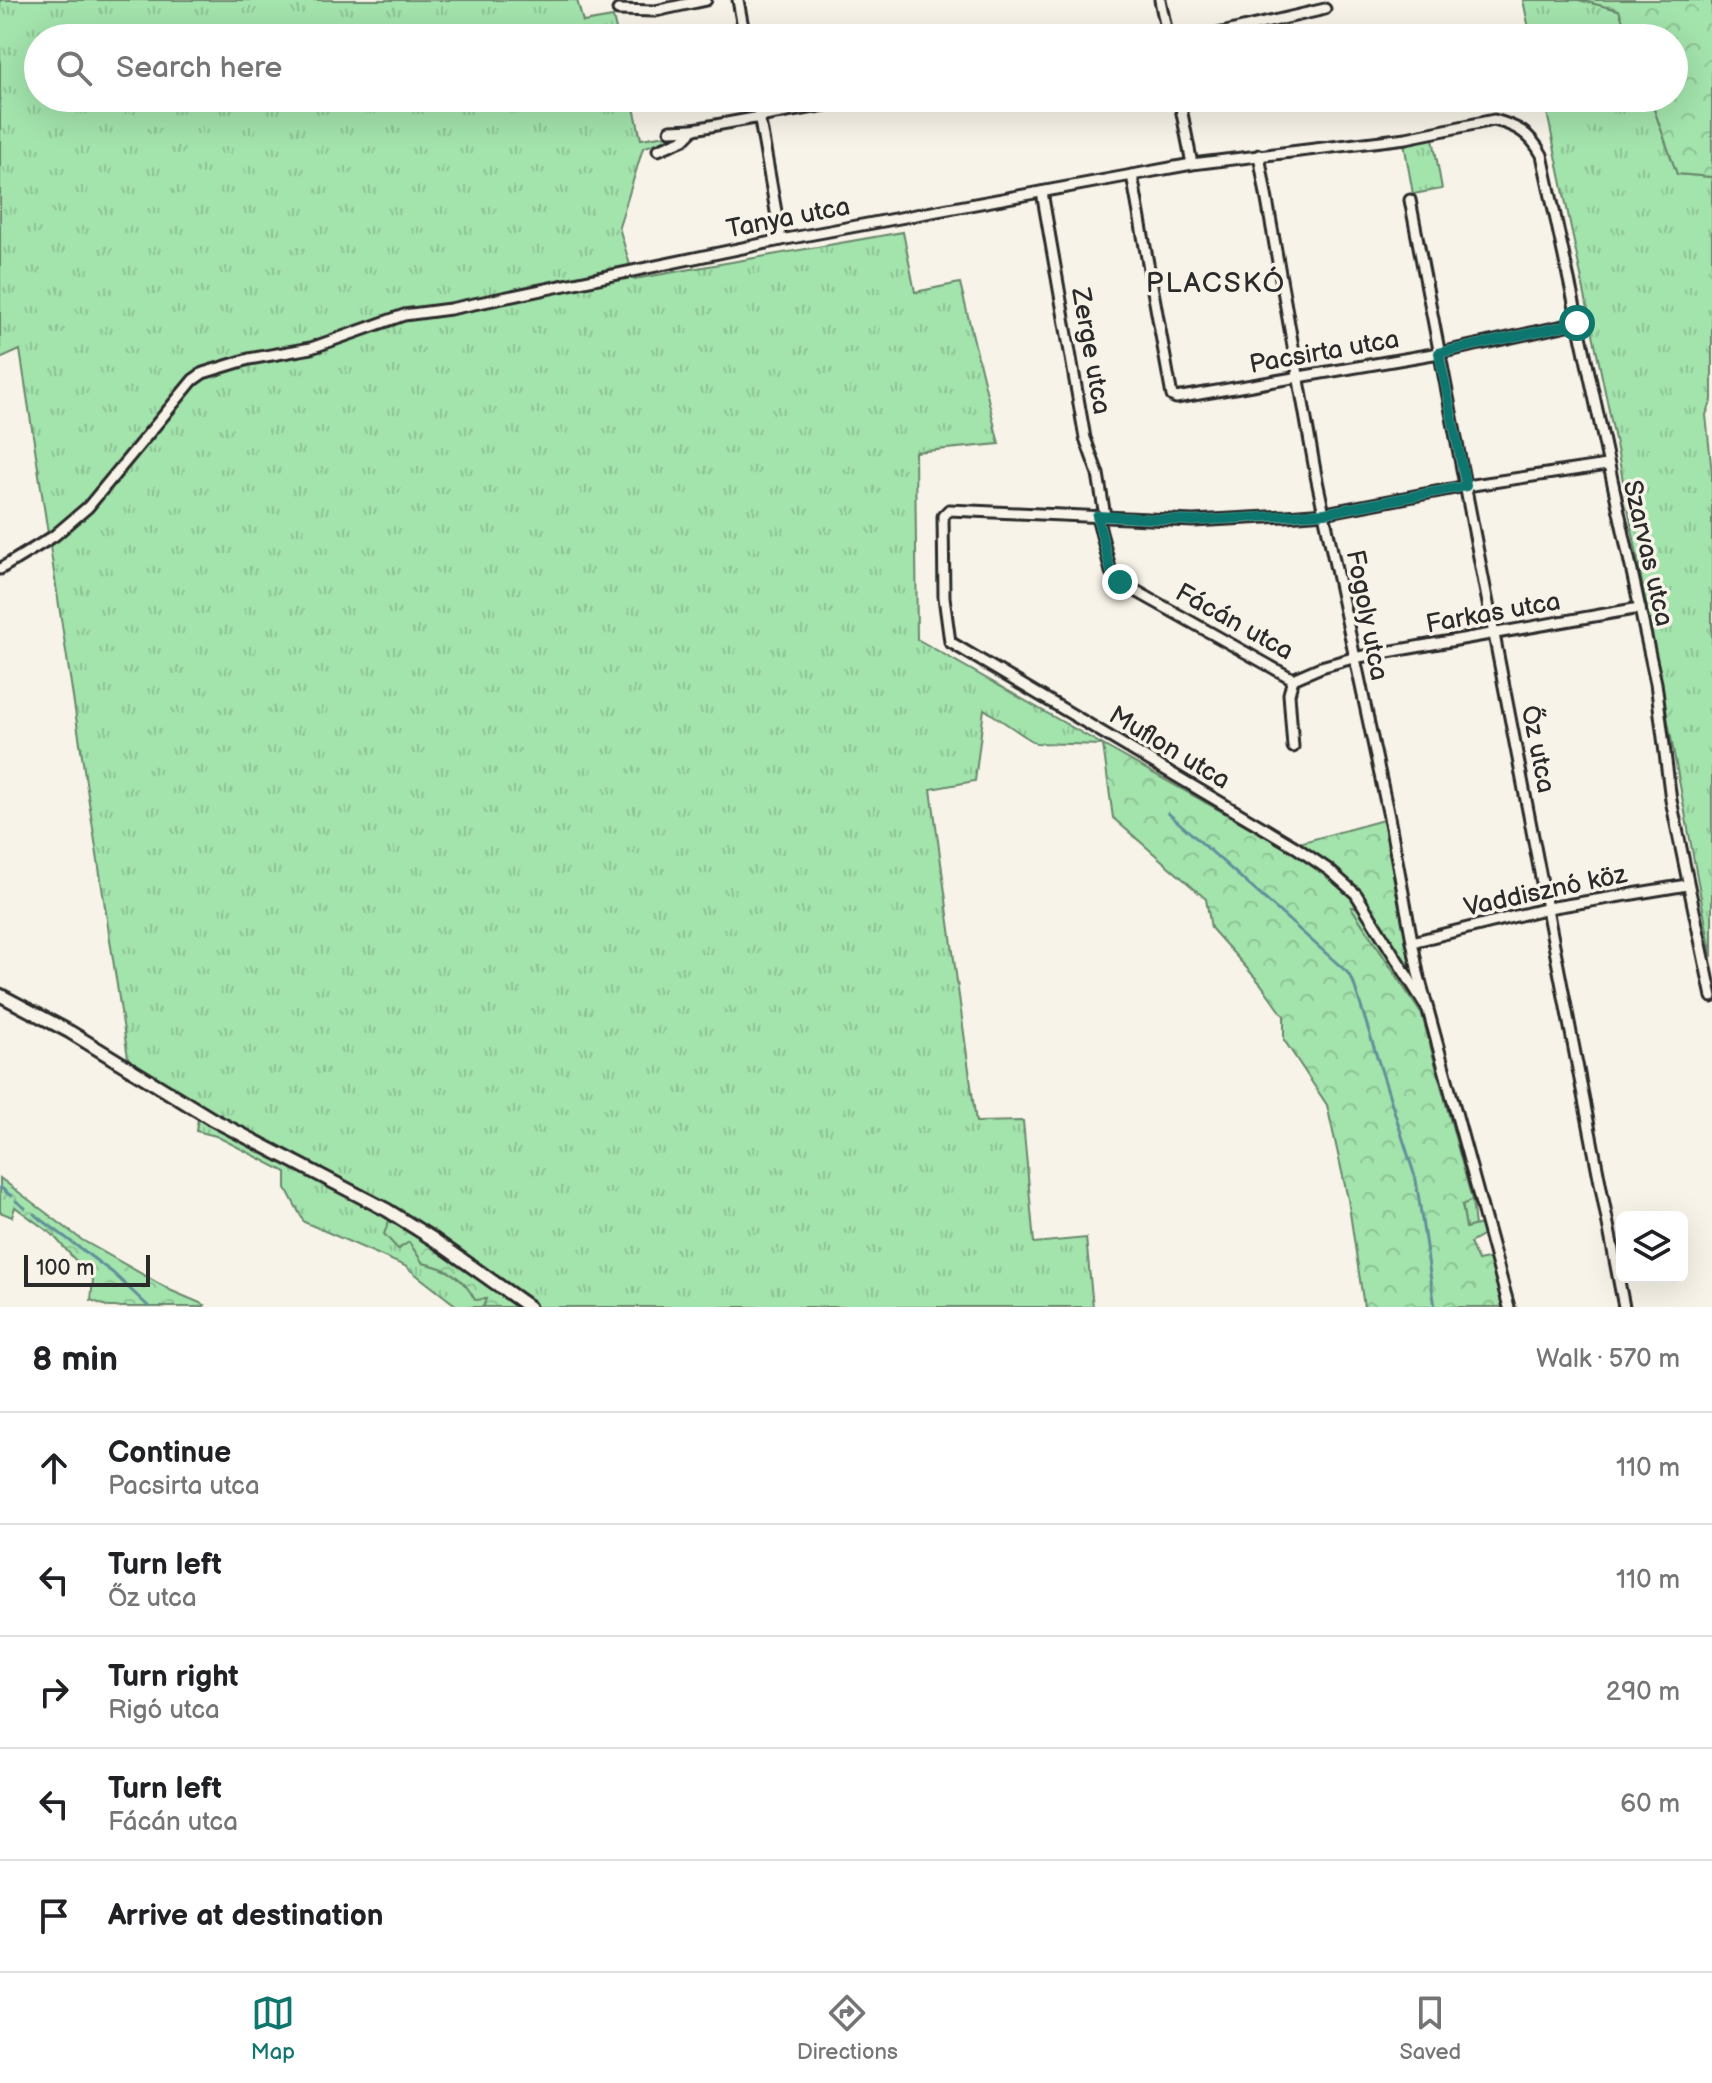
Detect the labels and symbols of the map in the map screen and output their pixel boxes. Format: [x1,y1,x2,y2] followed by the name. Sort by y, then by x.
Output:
[724,191,853,246] street label: Tanya utca
[1146,266,1286,300] district label: PLACSKÓ
[1064,285,1117,417] street label: Zerge utca
[1559,305,1595,341] route start
[1247,324,1402,381] street label: Pacsirta utca
[1616,477,1679,629] street label: Szarvas utca
[1339,547,1394,683] street label: Fogoly utca
[1102,564,1138,600] route end
[1170,577,1299,667] street label: Fácán utca
[1424,586,1563,641] street label: Farkas utca
[1103,700,1235,797] street label: Muflon utca
[1514,703,1562,796] street label: Őz utca
[1461,859,1630,924] street label: Vaddisznó köz
[24,1251,150,1287] scale bar

